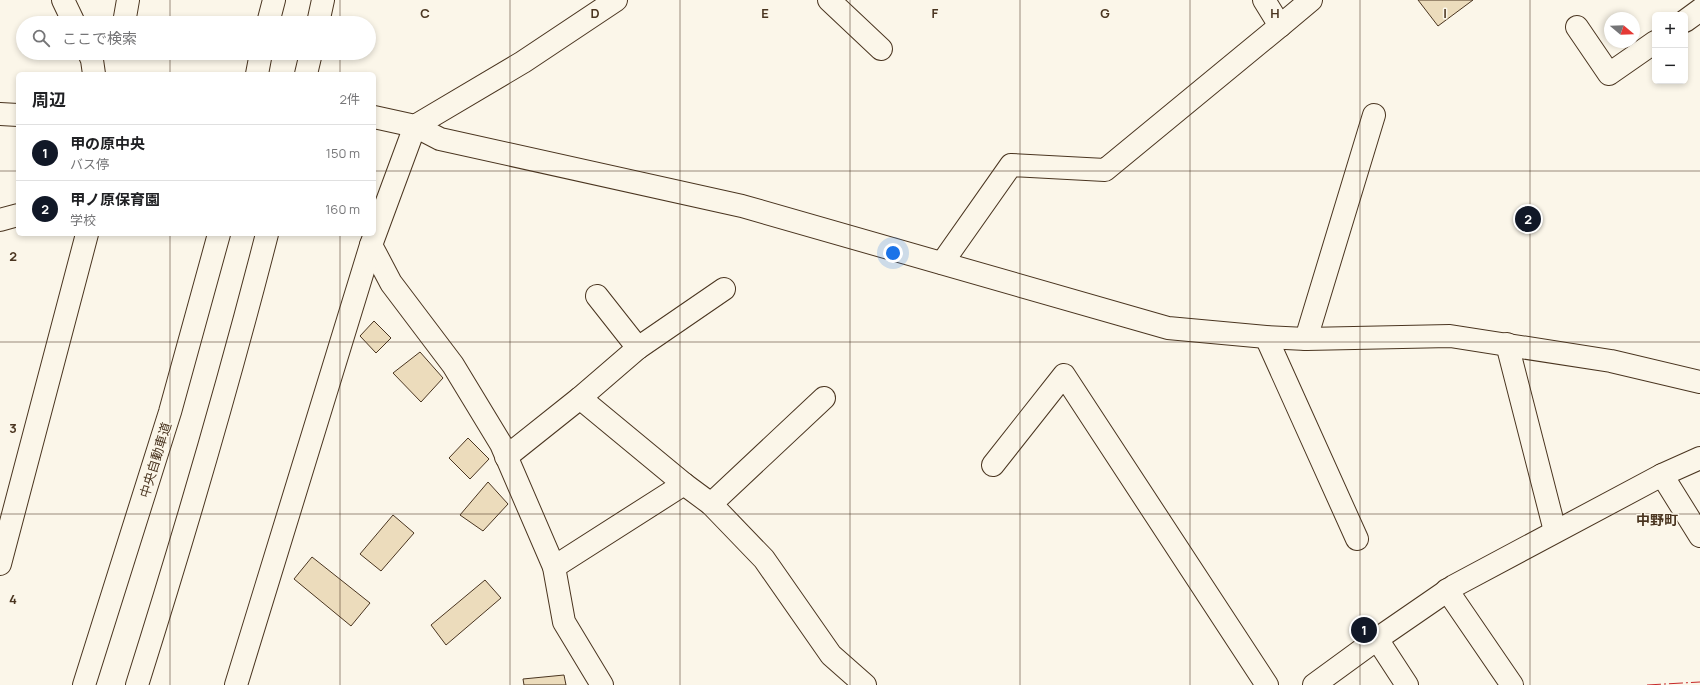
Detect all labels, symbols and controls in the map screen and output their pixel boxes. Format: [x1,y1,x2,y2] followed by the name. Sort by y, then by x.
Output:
[420,4,430,22] text: C
[590,4,600,22] text: D
[761,4,769,22] text: E
[932,4,939,22] text: F
[1100,4,1110,22] text: G
[1270,4,1280,22] text: H
[1443,4,1447,22] text: I
[1604,12,1640,48] north arrow
[1652,12,1688,84] map controls
[1652,12,1688,48] button: +
[16,16,376,60] search box
[30,27,52,49] icon: search
[62,28,137,49] text: ここで検索
[1652,48,1688,84] button: −
[32,88,66,111] text: 周辺
[340,90,360,108] text: 2件
[70,133,145,154] text: 甲の原中央
[42,144,48,162] text: 1
[326,144,360,162] text: 150 m
[70,155,109,173] text: バス停
[70,189,160,210] text: 甲ノ原保育園
[41,200,49,218] text: 2
[325,200,360,218] text: 160 m
[1515,204,1541,234] pin: 2
[70,211,96,229] text: 学校
[883,243,903,263] your location
[9,247,17,265] text: 2
[9,419,17,437] text: 3
[135,420,175,500] street label: 中央自動車道
[1636,510,1678,529] district label: 中野町
[9,590,17,608] text: 4
[1351,615,1377,645] pin: 1

